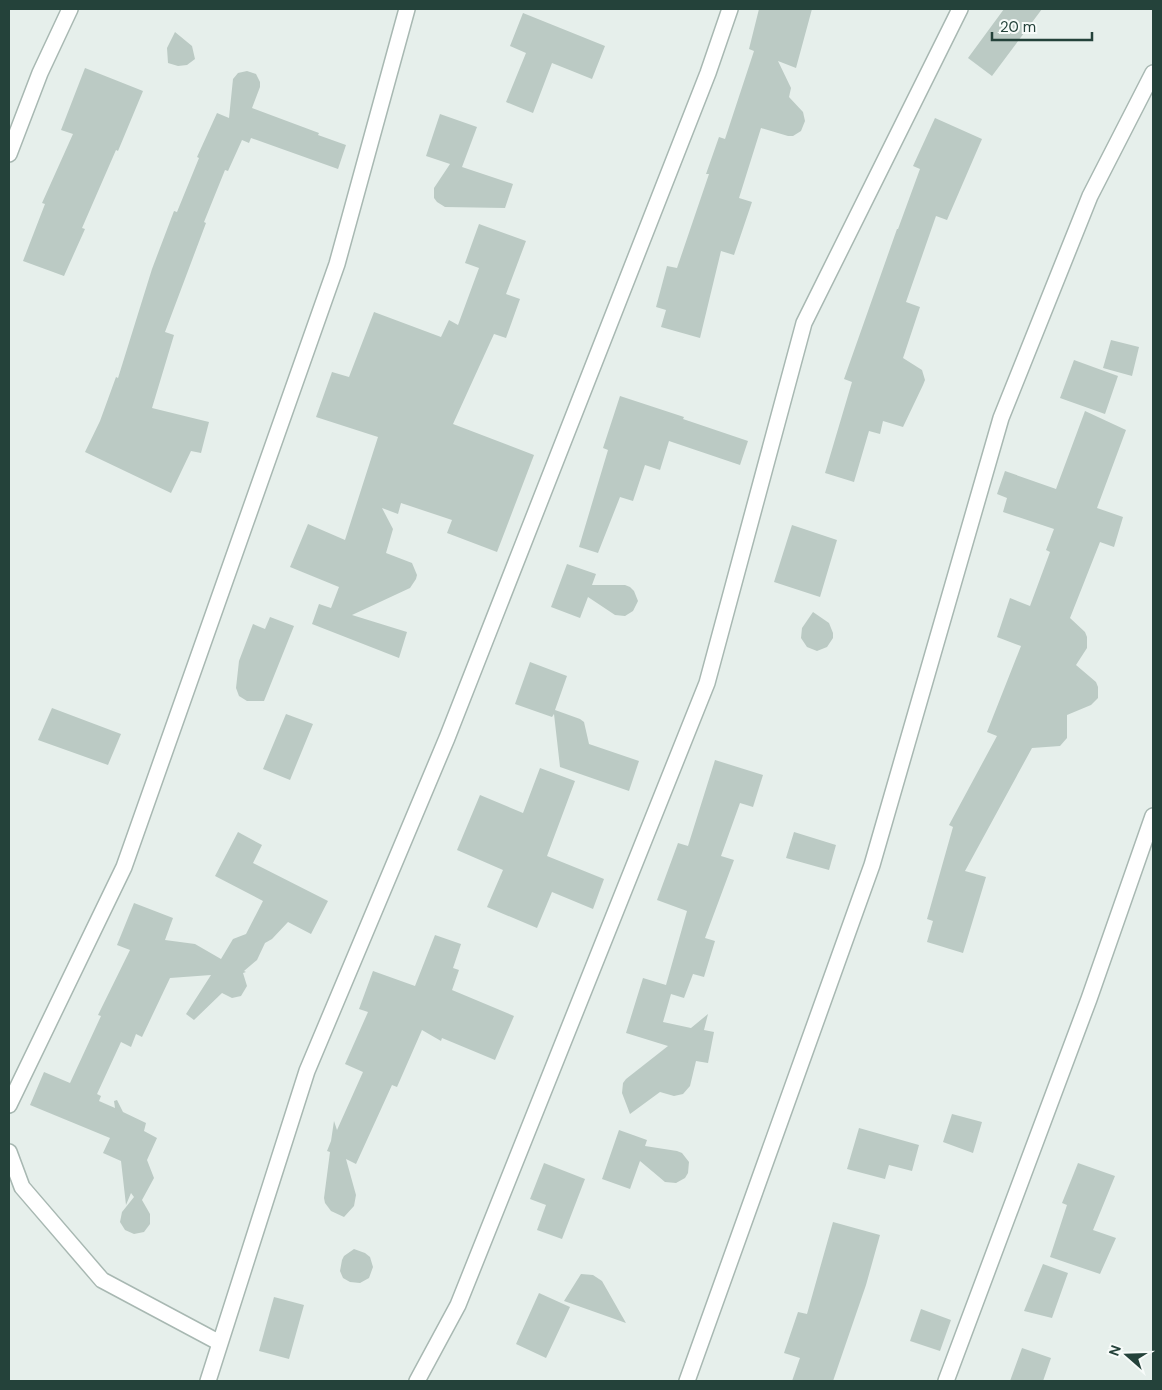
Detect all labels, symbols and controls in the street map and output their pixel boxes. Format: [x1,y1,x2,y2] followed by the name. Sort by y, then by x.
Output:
[992,10,1092,42] scale bar
[1000,17,1036,37] text: 20 m
[1102,1330,1152,1380] north arrow
[1105,1343,1125,1358] text: N

